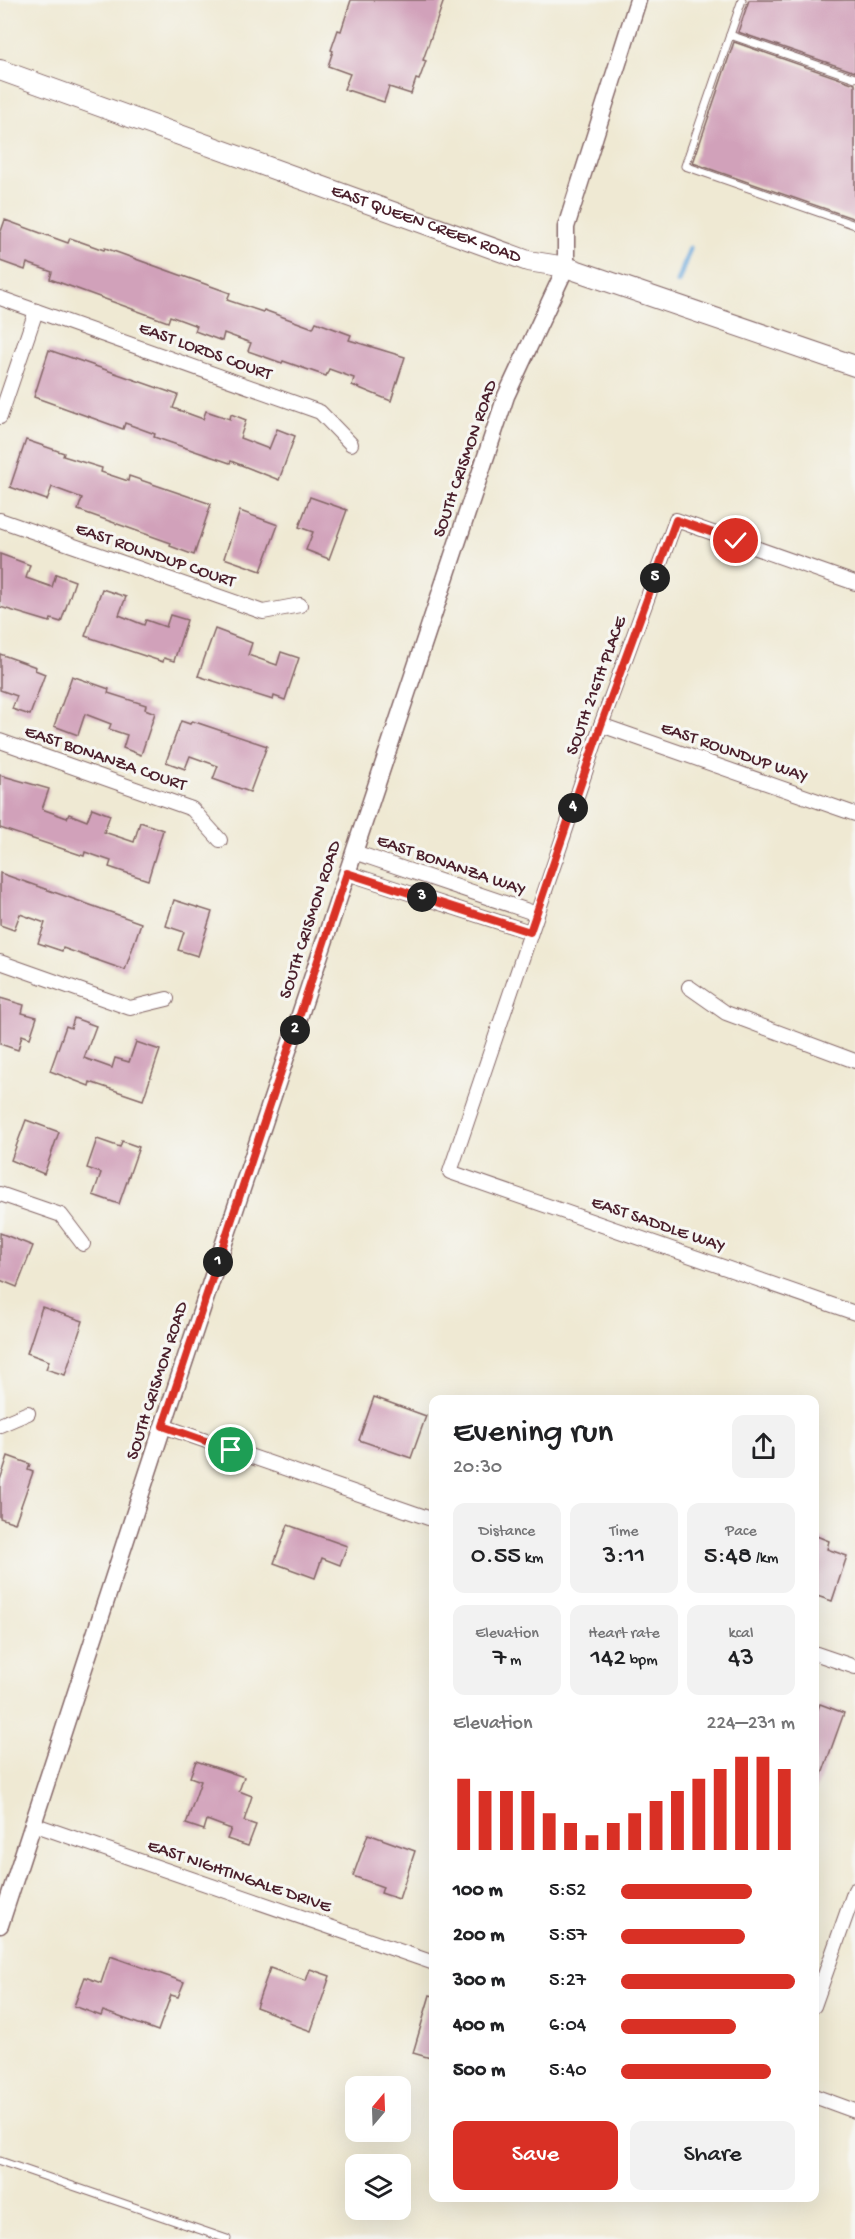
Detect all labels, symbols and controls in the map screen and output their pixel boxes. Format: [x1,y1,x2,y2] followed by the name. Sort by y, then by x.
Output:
[328,180,524,268] street label: EAST QUEEN CREEK ROAD
[136,318,275,386] street label: EAST LORDS COURT
[429,377,503,540] street label: SOUTH CRISMON ROAD
[710,515,761,566] pin
[72,519,239,594] street label: EAST ROUNDUP COURT
[719,524,752,557] icon: check
[640,563,670,593] pin: 5
[651,568,659,587] text: 5
[562,613,632,758] street label: SOUTH 216TH PLACE
[658,718,810,788] street label: EAST ROUNDUP WAY
[21,721,190,797] street label: EAST BONANZA COURT
[558,793,588,823] pin: 4
[569,798,577,817] text: 4
[374,831,528,901] street label: EAST BONANZA WAY
[276,838,347,1002] street label: SOUTH CRISMON ROAD
[407,882,437,912] pin: 3
[418,887,426,906] text: 3
[280,1015,310,1045] pin: 2
[291,1020,299,1039] text: 2
[588,1192,728,1258] street label: EAST SADDLE WAY
[203,1247,233,1277] pin: 1
[215,1252,221,1271] text: 1
[123,1299,194,1463] street label: SOUTH CRISMON ROAD
[453,1415,613,1453] text: Evening run
[732,1415,795,1478] button: share
[205,1424,256,1475] pin
[214,1433,247,1466] icon: arrive
[453,1457,502,1480] text: 20:30
[479,1523,535,1542] text: Distance
[609,1523,639,1542] text: Time
[725,1523,757,1542] text: Pace
[471,1542,521,1573] text: 0.55
[603,1542,645,1573] text: 3:11
[704,1542,752,1573] text: 5:48
[521,1550,543,1569] text: km
[752,1550,778,1569] text: /km
[475,1625,539,1644] text: Elevation
[588,1625,660,1644] text: Heart rate
[729,1625,753,1644] text: kcal
[493,1644,506,1675] text: 7
[590,1644,626,1675] text: 142
[728,1644,754,1675] text: 43
[506,1652,521,1671] text: m
[626,1652,658,1671] text: bpm
[453,1713,533,1736] text: Elevation
[706,1713,795,1736] text: 224–231 m
[144,1836,334,1919] street label: EAST NIGHTINGALE DRIVE
[453,1880,503,1903] text: 100 m
[549,1880,586,1903] text: 5:52
[453,1925,504,1948] text: 200 m
[549,1925,587,1948] text: 5:57
[453,1970,505,1993] text: 300 m
[549,1970,586,1993] text: 5:27
[453,2015,504,2038] text: 400 m
[549,2015,586,2038] text: 6:04
[453,2060,505,2083] text: 500 m
[549,2060,587,2083] text: 5:40
[345,2076,411,2142] north arrow
[345,2076,411,2220] map controls
[453,2121,618,2190] button: Save
[630,2121,795,2190] button: Share
[345,2154,411,2220] button: layers

